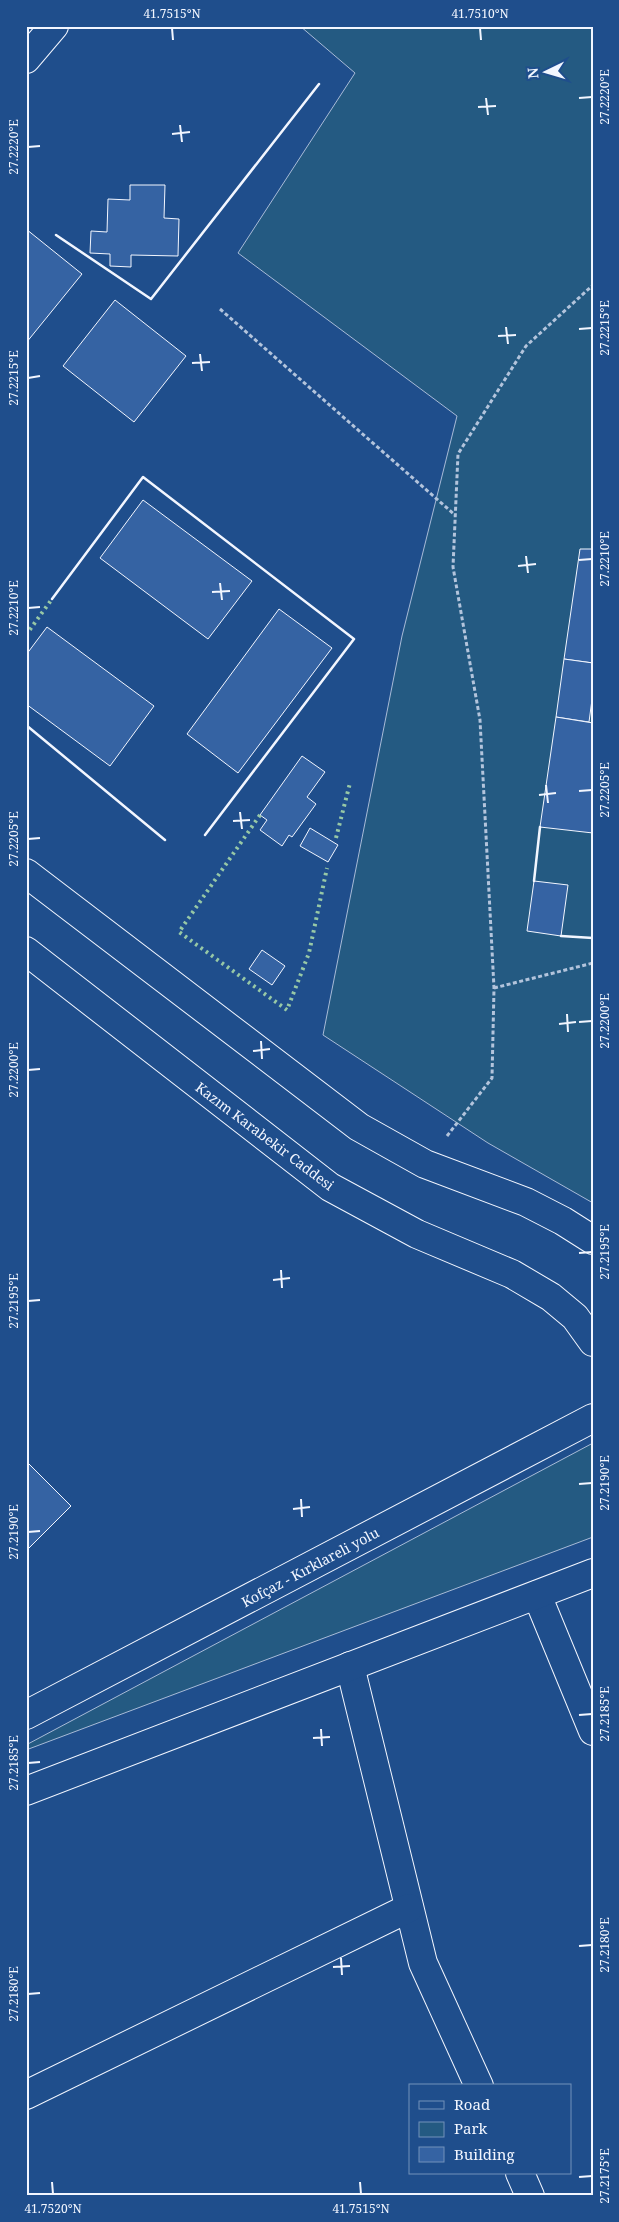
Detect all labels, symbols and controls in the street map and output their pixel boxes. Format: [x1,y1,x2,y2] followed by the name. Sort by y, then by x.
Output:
[143,5,201,22] text: 41.7515°N
[451,5,509,22] text: 41.7510°N
[522,48,572,98] north arrow
[523,67,542,80] text: N
[596,69,613,125] text: 27.2220°E
[5,119,22,175] text: 27.2220°E
[596,300,613,356] text: 27.2215°E
[5,350,22,406] text: 27.2215°E
[596,531,613,587] text: 27.2210°E
[5,580,22,636] text: 27.2210°E
[596,762,613,818] text: 27.2205°E
[5,811,22,867] text: 27.2205°E
[596,993,613,1049] text: 27.2200°E
[5,1042,22,1098] text: 27.2200°E
[192,1078,339,1195] street label: Kazım Karabekir Caddesi
[596,1224,613,1280] text: 27.2195°E
[5,1273,22,1329] text: 27.2195°E
[596,1455,613,1511] text: 27.2190°E
[5,1504,22,1560] text: 27.2190°E
[238,1523,382,1611] street label: Kofçaz - Kırklareli yolu
[596,1686,613,1742] text: 27.2185°E
[5,1735,22,1791] text: 27.2185°E
[596,1917,613,1973] text: 27.2180°E
[5,1966,22,2022] text: 27.2180°E
[409,2084,572,2174] legend
[454,2094,490,2114] text: Road
[454,2118,488,2138] text: Park
[454,2144,515,2164] text: Building
[596,2148,613,2204] text: 27.2175°E
[24,2200,82,2217] text: 41.7520°N
[332,2200,390,2217] text: 41.7515°N

